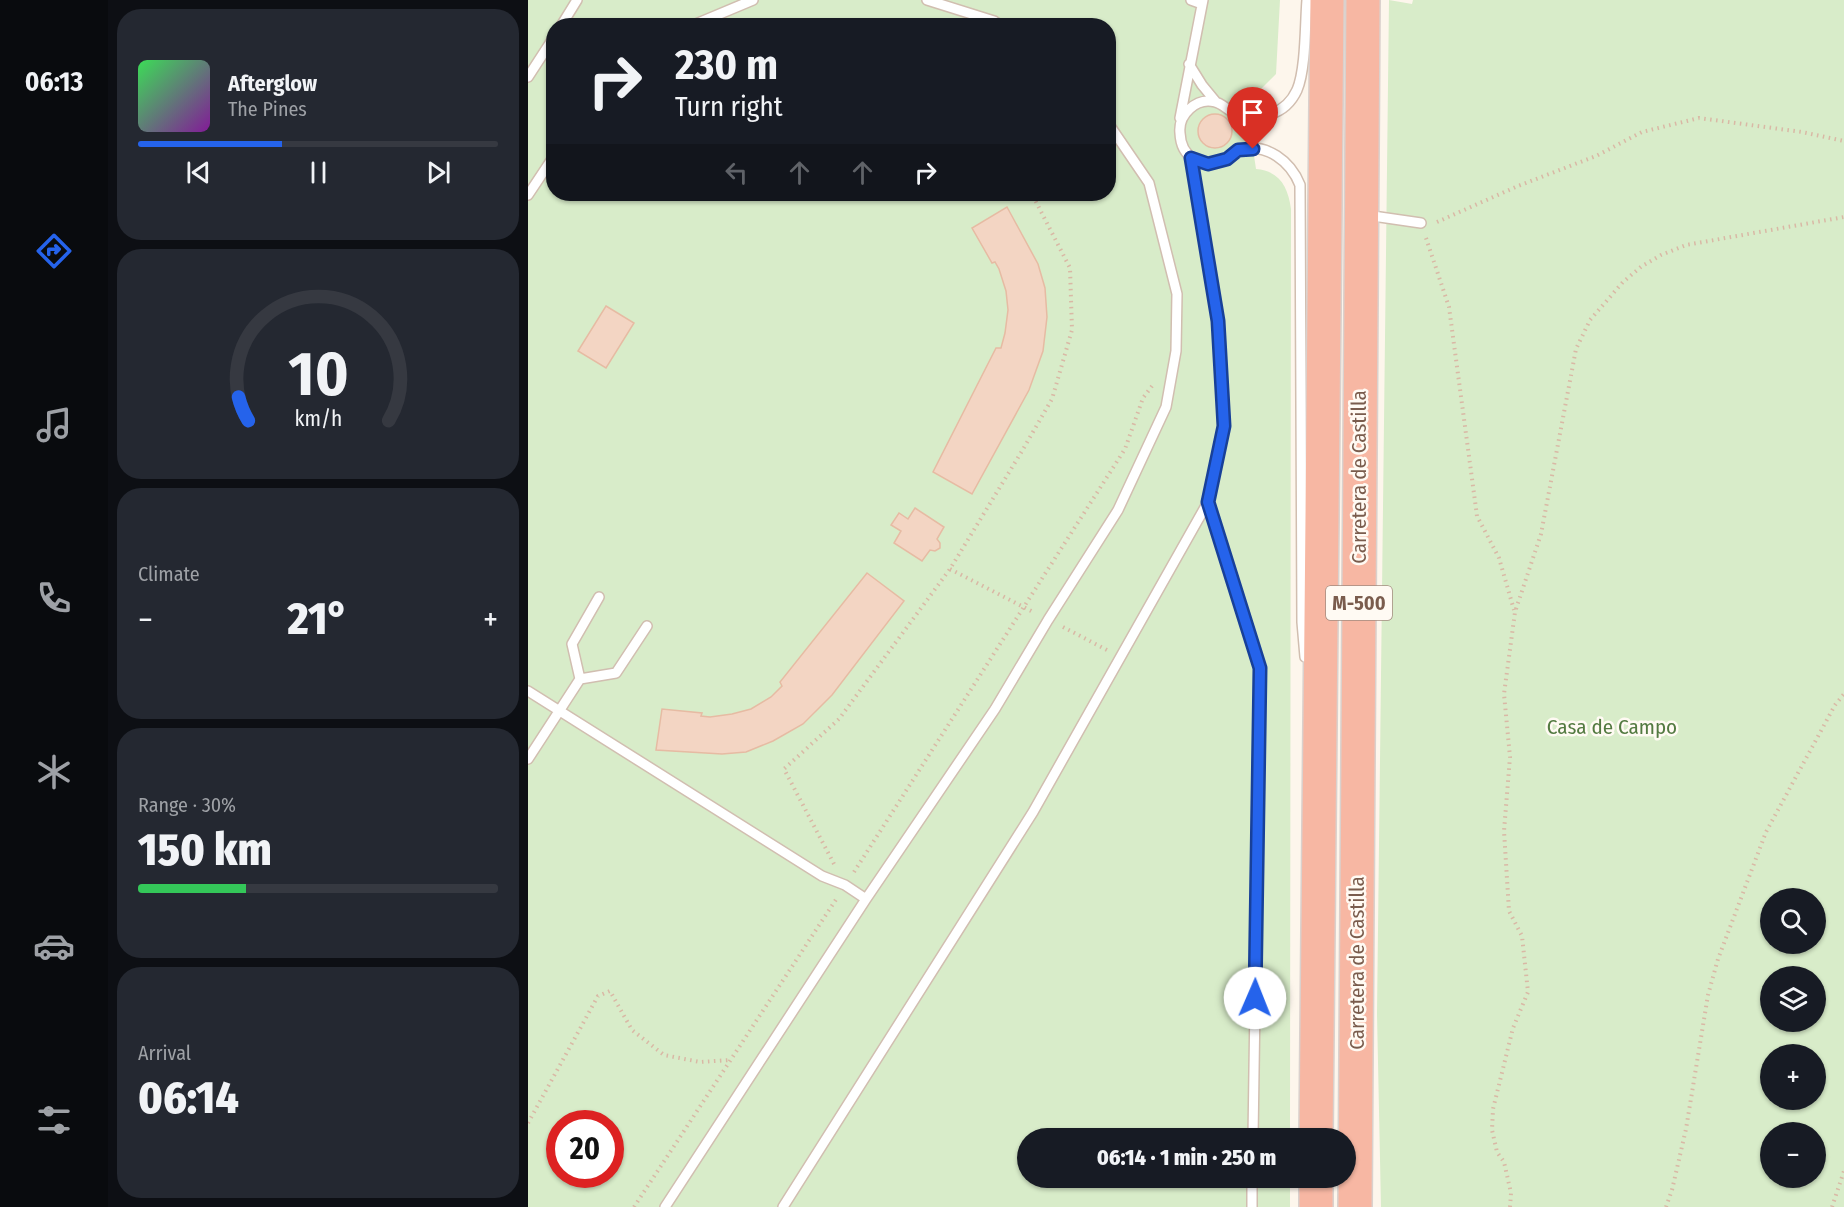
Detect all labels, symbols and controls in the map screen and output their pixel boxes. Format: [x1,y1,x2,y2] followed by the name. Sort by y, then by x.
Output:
[675,40,778,90] text: 230 m
[576,42,654,120] icon: right
[25,66,83,98] text: 06:13
[228,70,317,97] text: Afterglow
[1227,87,1278,149] pin
[675,91,783,123] text: Turn right
[1236,96,1269,129] icon: arrive
[228,97,307,121] text: The Pines
[182,156,215,189] icon: previous
[302,156,335,189] icon: pause
[422,156,455,189] icon: next
[720,156,753,189] icon: left
[783,156,816,189] icon: ahead
[846,156,879,189] icon: ahead
[909,156,942,189] icon: right
[33,230,75,272] icon: directions
[288,337,348,412] text: 10
[1346,390,1372,564] street label: Carretera de Castilla
[33,404,75,446] icon: music
[294,406,342,432] text: km/h
[138,562,200,586] text: Climate
[33,577,75,619] icon: phone
[1326,586,1392,620] road number: M-500
[287,592,348,646] text: 21°
[138,600,153,640] text: −
[483,600,498,640] text: +
[1547,714,1677,740] park label: Casa de Campo
[33,751,75,793] icon: climate
[138,793,236,817] text: Range · 30%
[138,823,272,877] text: 150 km
[1344,876,1370,1050] street label: Carretera de Castilla
[1760,888,1826,1188] map controls
[1760,888,1826,954] button: search
[33,925,75,967] icon: car
[1223,966,1287,1030] position arrow
[1760,966,1826,1032] button: layers
[138,1041,191,1065] text: Arrival
[1760,1044,1826,1110] button: +
[138,1071,239,1125] text: 06:14
[33,1099,75,1141] icon: filters
[546,1110,624,1188] speed limit sign: 20
[1760,1122,1826,1188] button: −
[1097,1144,1276,1171] text: 06:14 · 1 min · 250 m

